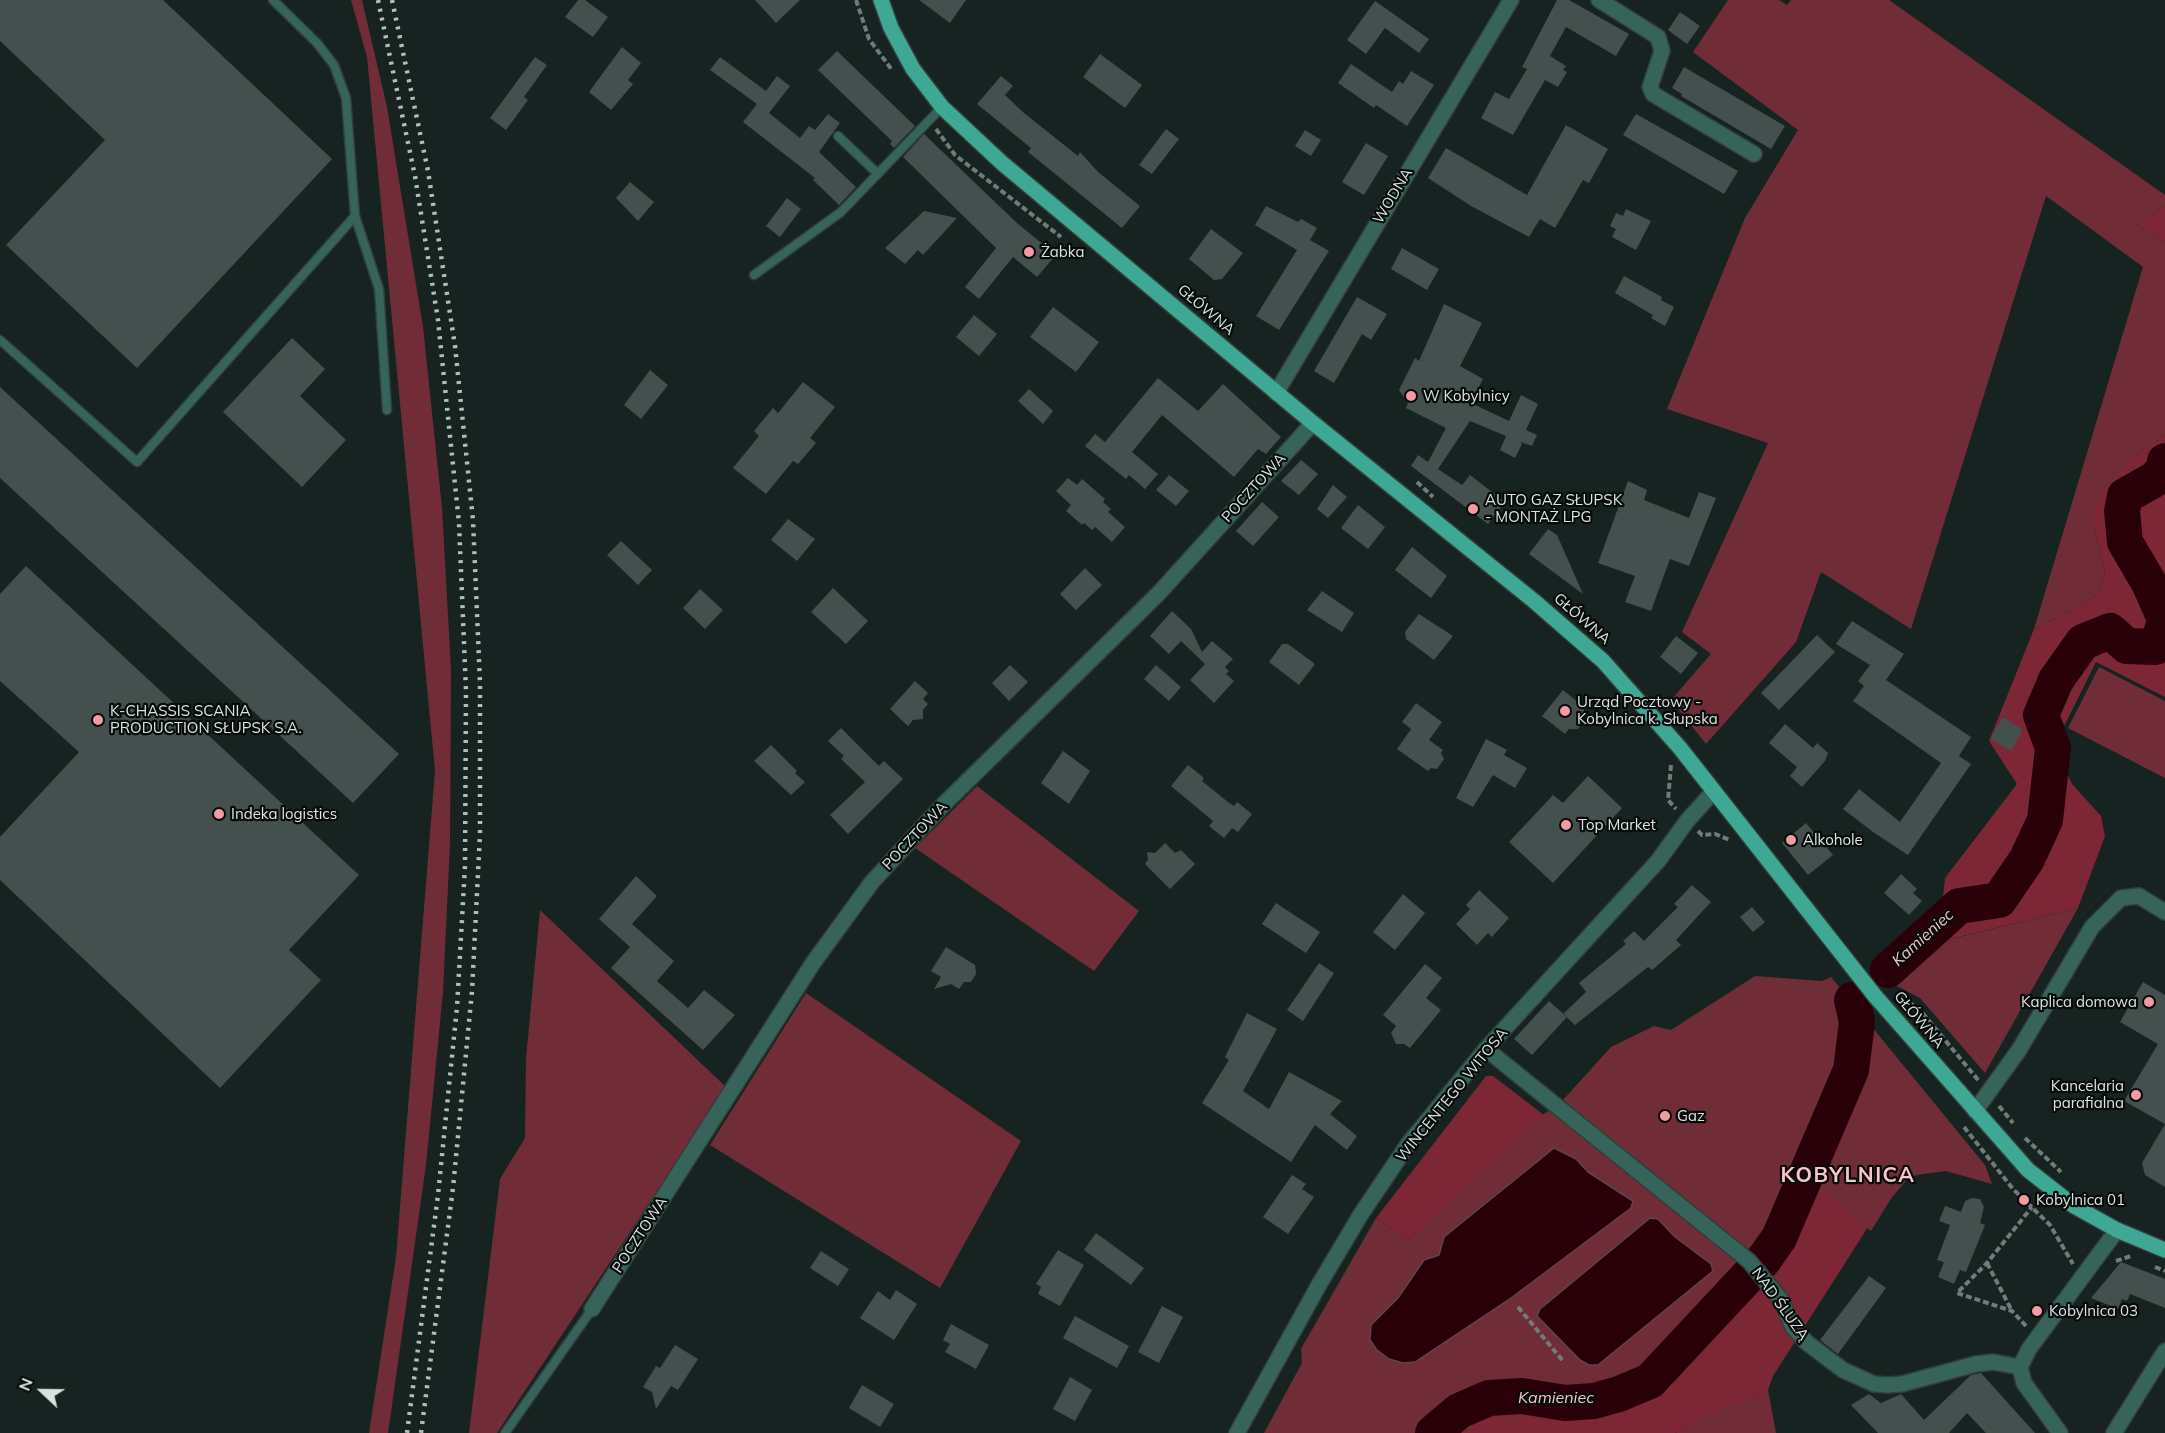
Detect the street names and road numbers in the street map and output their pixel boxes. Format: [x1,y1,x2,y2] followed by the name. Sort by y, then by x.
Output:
[1369,165,1417,227] street label: WODNA
[1174,281,1238,339] street label: GŁÓWNA
[1218,450,1290,526] street label: POCZTOWA
[1550,590,1614,648] street label: GŁÓWNA
[879,798,951,874] street label: POCZTOWA
[1890,988,1948,1052] street label: GŁÓWNA
[1392,1024,1512,1166] street label: WINCENTEGO WITOSA
[609,1194,671,1276] street label: POCZTOWA
[1748,1264,1812,1344] street label: NAD ŚLUZĄ

